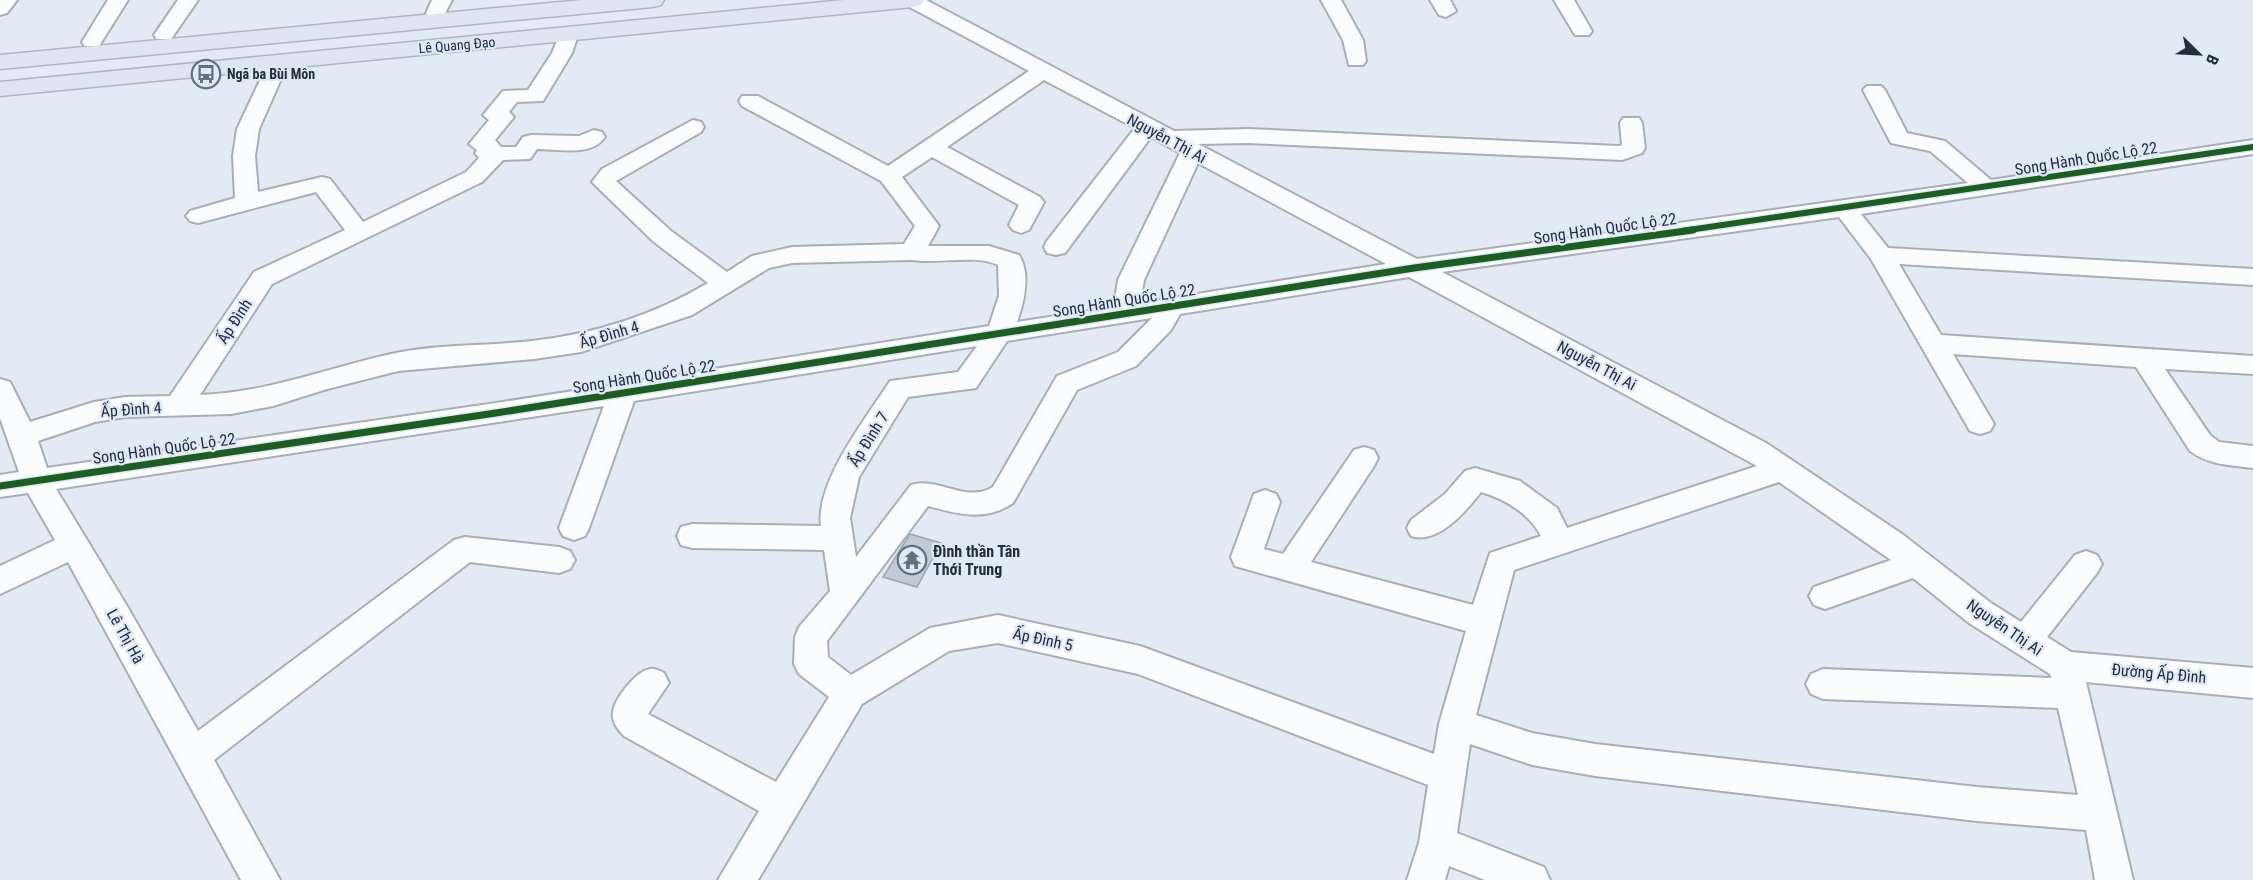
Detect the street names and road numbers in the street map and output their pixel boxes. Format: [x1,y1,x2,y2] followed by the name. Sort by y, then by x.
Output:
[418,34,496,56] street label: Lê Quang Đạo
[1124,110,1210,167] street label: Nguyễn Thị Ai
[2014,138,2159,179] street label: Song Hành Quốc Lộ 22
[1532,209,1678,248] street label: Song Hành Quốc Lộ 22
[1052,280,1197,321] street label: Song Hành Quốc Lộ 22
[211,294,256,347] street label: Ấp Đình
[577,315,641,352] street label: Ấp Đình 4
[1554,337,1640,394] street label: Nguyễn Thị Ai
[572,356,717,397] street label: Song Hành Quốc Lộ 22
[100,396,162,421] street label: Ấp Đình 4
[843,407,893,470] street label: Ấp Đình 7
[91,429,237,468] street label: Song Hành Quốc Lộ 22
[1963,595,2046,660] street label: Nguyễn Thị Ai
[103,606,148,667] street label: Lê Thị Hà
[1011,622,1075,655] street label: Ấp Đình 5
[2111,658,2207,687] street label: Đường Ấp Đình

